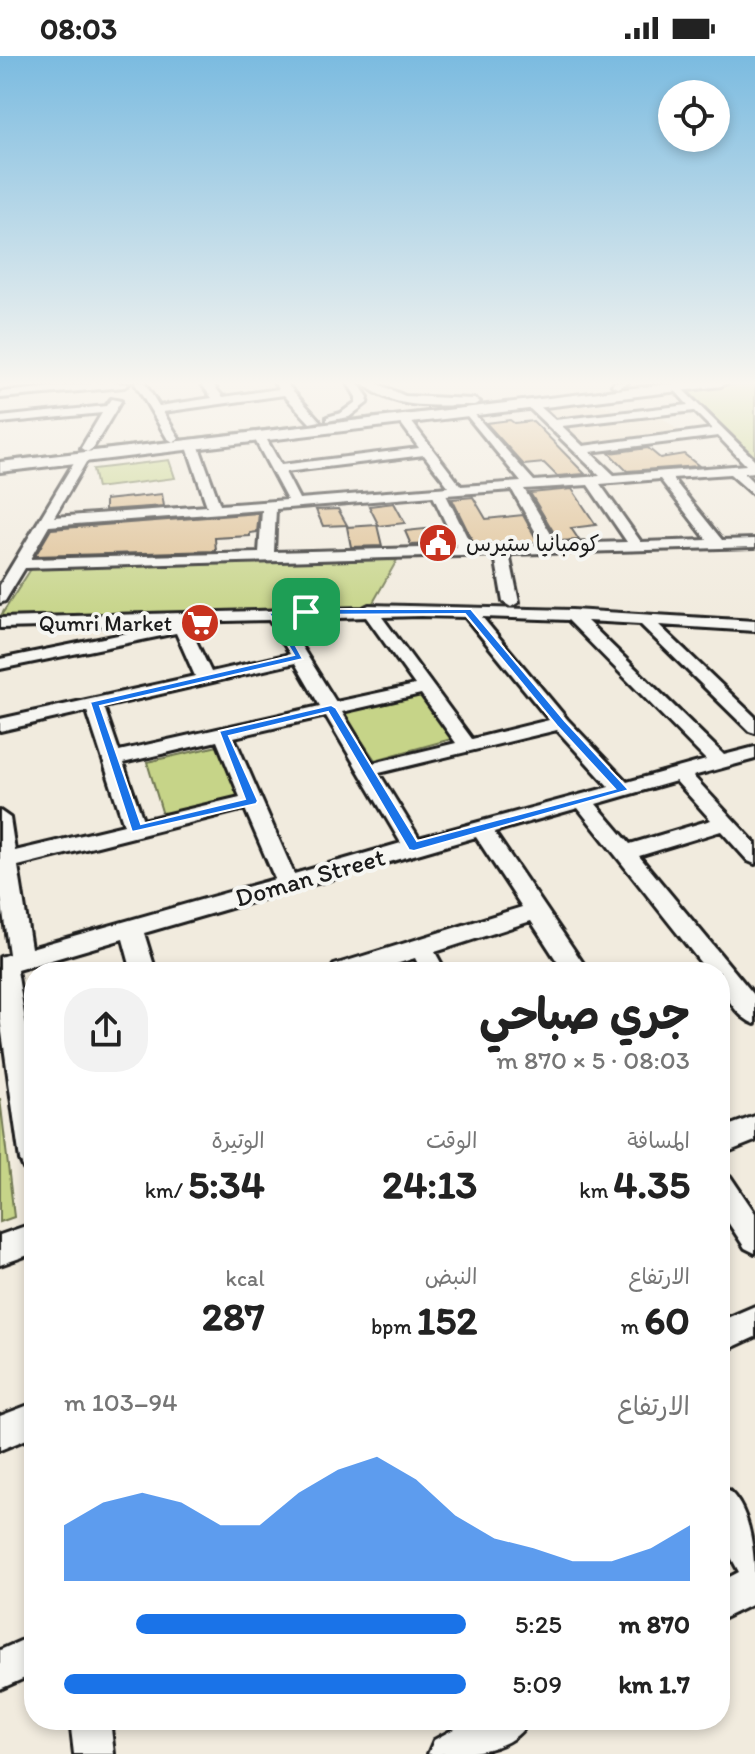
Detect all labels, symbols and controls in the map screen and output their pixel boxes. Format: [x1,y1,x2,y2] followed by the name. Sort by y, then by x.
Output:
[40,10,117,47] text: 08:03
[658,80,730,152] map controls
[658,80,730,152] button: locate
[417,522,459,564] public building icon: كومبانيا ستيرس
[466,530,599,558] place label: كومبانيا ستيرس
[272,578,340,646] pin
[284,590,328,634] icon: arrive
[179,602,221,644] supermarket icon: Qumri Market
[39,610,172,637] place label: Qumri Market
[231,840,389,914] street label: Doman Street
[479,987,690,1040] text: جري صباحي
[64,988,148,1072] button: share
[496,1044,690,1076] text: 08:03 · 5 × 870 m
[212,1127,265,1154] text: الوتيرة
[426,1127,477,1154] text: الوقت
[627,1127,690,1154] text: المسافة
[188,1160,265,1208] text: 5:34
[382,1160,477,1208] text: 24:13
[613,1160,690,1208] text: 4.35
[145,1177,188,1204] text: /km
[579,1177,613,1204] text: km
[425,1263,477,1290] text: النبض
[628,1263,690,1290] text: الارتفاع
[226,1265,265,1292] text: kcal
[202,1292,265,1340] text: 287
[417,1296,477,1344] text: 152
[644,1296,690,1344] text: 60
[371,1313,417,1340] text: bpm
[621,1313,644,1340] text: m
[64,1386,178,1418] text: 94–103 m
[617,1390,690,1422] text: الارتفاع
[515,1608,562,1640] text: 5:25
[619,1608,690,1640] text: 870 m
[512,1668,562,1700] text: 5:09
[618,1668,690,1700] text: 1.7 km

